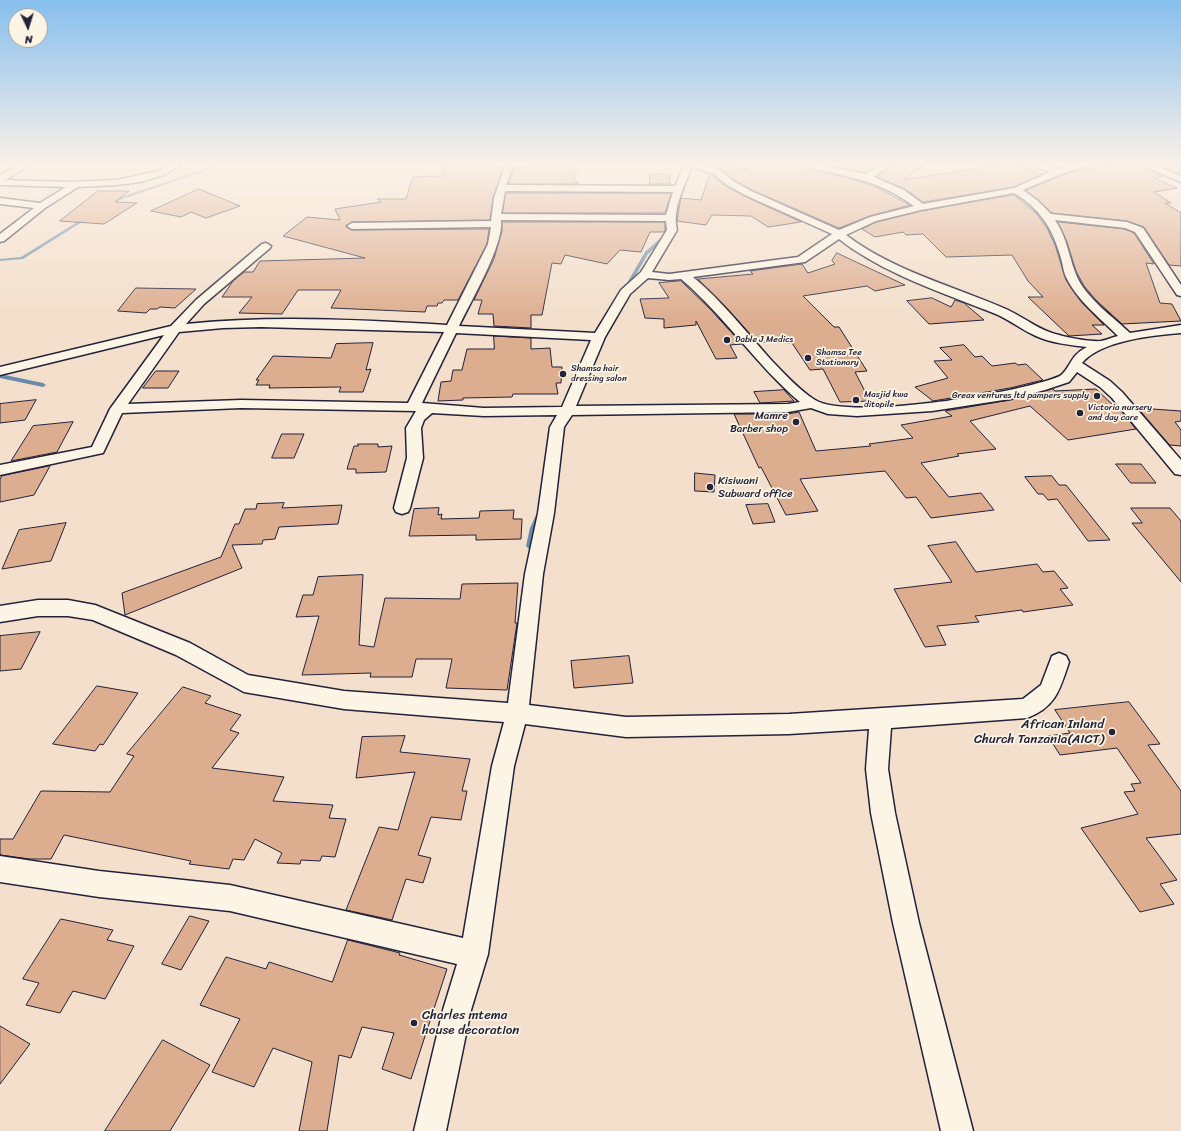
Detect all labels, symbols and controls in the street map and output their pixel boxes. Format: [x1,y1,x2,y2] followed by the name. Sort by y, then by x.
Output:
[8,8,48,48] north arrow
[24,30,33,49] text: N
[722,335,732,345] marker: Dable J Medics
[735,335,793,345] place label: Dable J Medics
[816,348,862,369] place label: Shamsa Tee Stationary
[803,353,813,363] marker: Shamsa Tee Stationary
[571,364,627,385] place label: Shamsa hair dressing salon
[558,369,568,379] marker: Shamsa hair dressing salon
[864,390,908,411] place label: Masjid kwa ditopile
[952,391,1089,401] place label: Greax ventures ltd pampers supply
[1092,391,1102,401] marker: Greax ventures ltd pampers supply
[851,395,861,405] marker: Masjid kwa ditopile
[1088,403,1152,424] place label: Victoria nursery and day care
[1075,408,1085,418] marker: Victoria nursery and day care
[730,409,788,435] place label: Mamre Barber shop
[791,417,801,427] marker: Mamre Barber shop
[718,474,793,500] place label: Kisiwani Subward office
[705,482,715,492] marker: Kisiwani Subward office
[974,717,1104,748] place label: African Inland Church Tanzania(AICT)
[1107,727,1117,737] marker: African Inland Church Tanzania(AICT)
[422,1008,519,1039] place label: Charles mtema house decoration
[409,1018,419,1028] marker: Charles mtema house decoration

